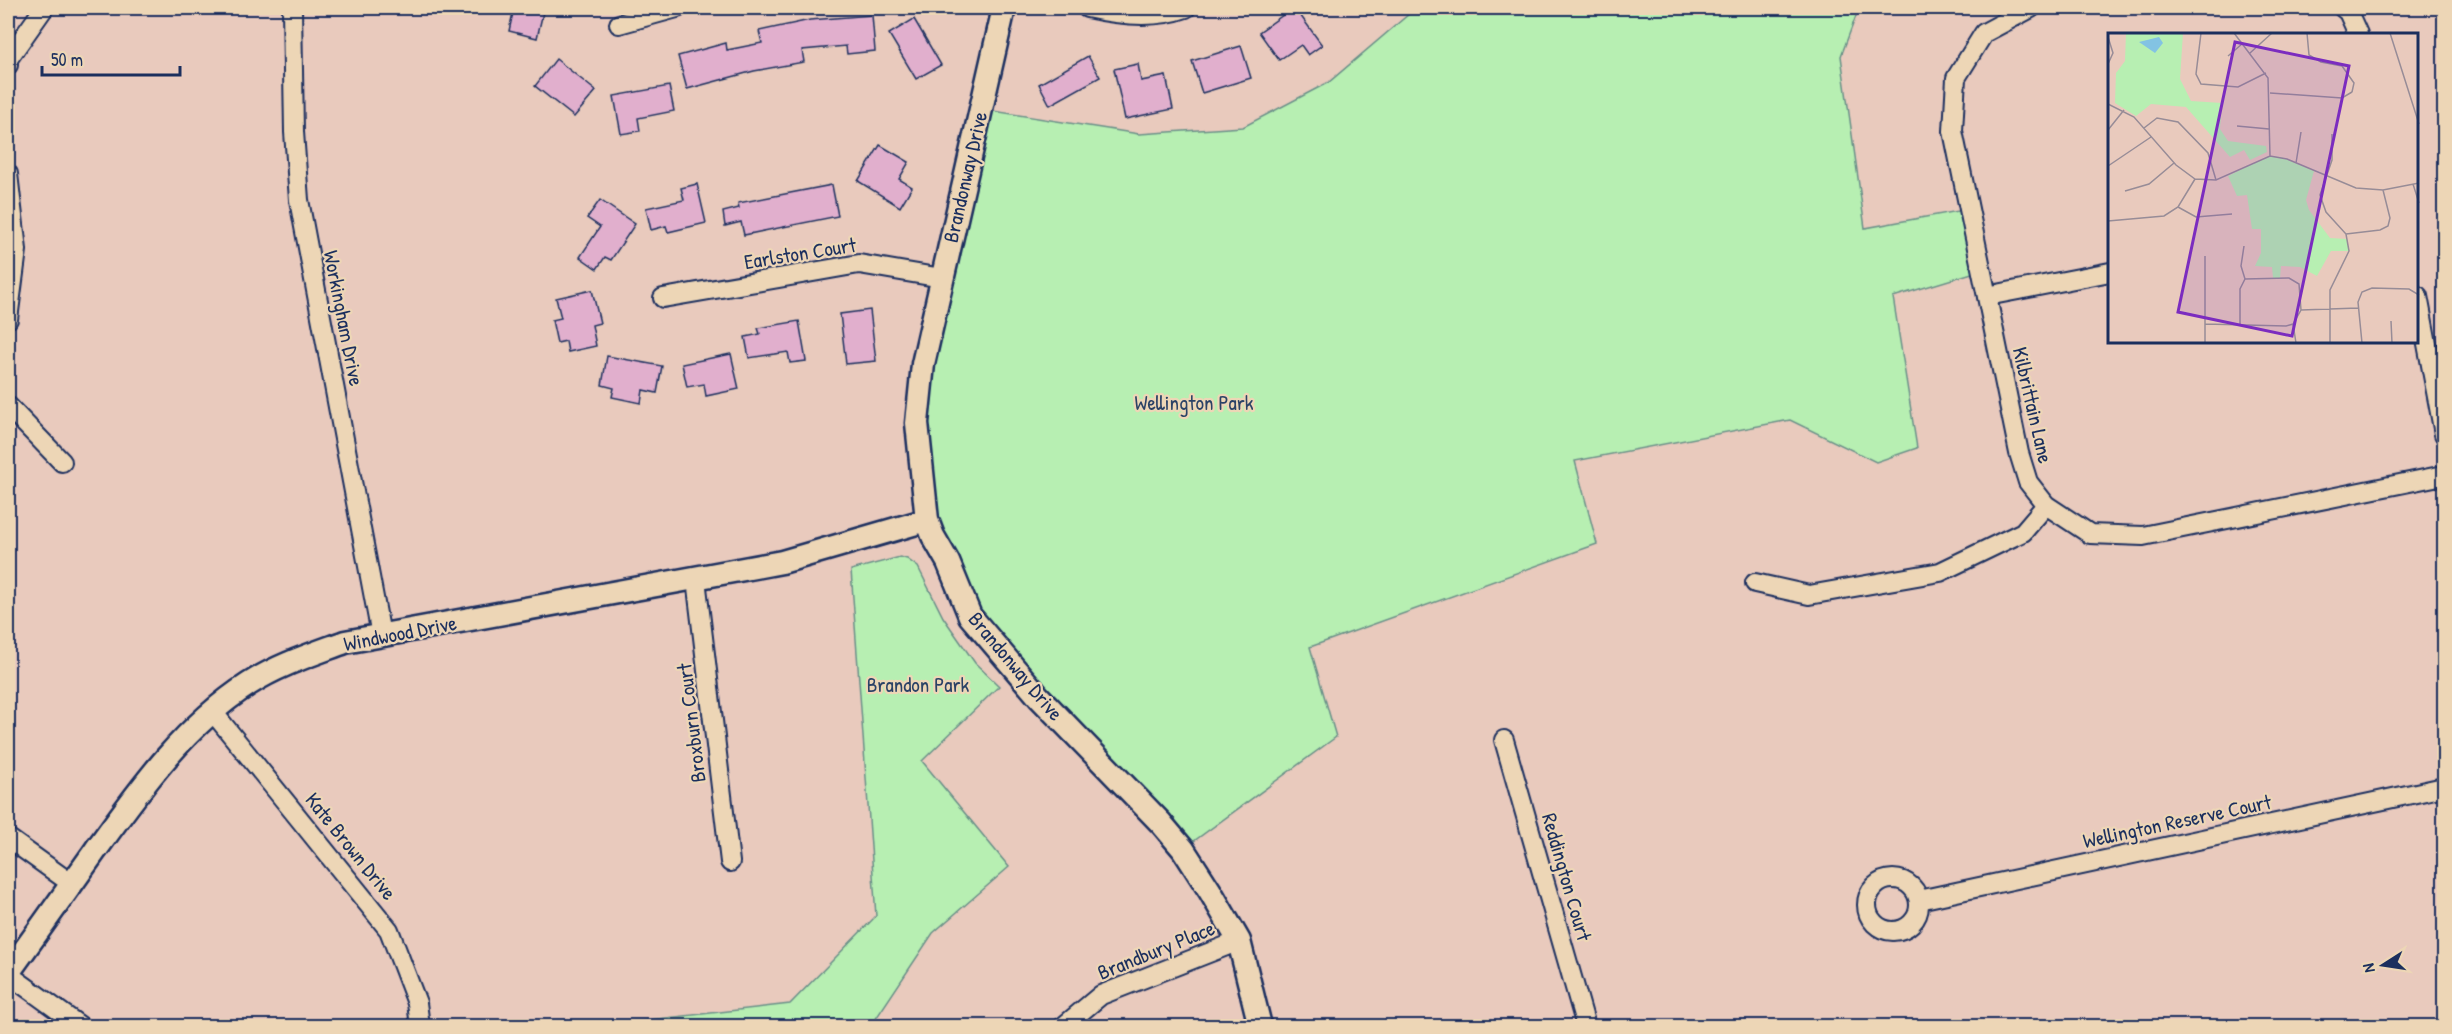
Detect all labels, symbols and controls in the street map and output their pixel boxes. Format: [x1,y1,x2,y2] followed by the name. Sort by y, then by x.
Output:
[2108,33,2419,344] inset map
[42,39,180,77] scale bar
[51,47,83,72] text: 50 m
[936,109,994,245] street label: Brandonway Drive
[742,230,859,276] street label: Earlston Court
[317,248,371,388] street label: Workingham Drive
[2006,344,2060,466] street label: Kilbrittain Lane
[1134,388,1254,417] park label: Wellington Park
[962,605,1070,727] street label: Brandonway Drive
[341,608,459,658] street label: Windwood Drive
[669,661,713,784] street label: Broxburn Court
[867,670,970,699] park label: Brandon Park
[299,786,403,906] street label: Kate Brown Drive
[2080,787,2274,855] street label: Wellington Reserve Court
[1535,810,1599,945] street label: Reddington Court
[1093,913,1219,987] street label: Brandbury Place
[2353,935,2413,995] north arrow
[2357,961,2380,975] text: N

